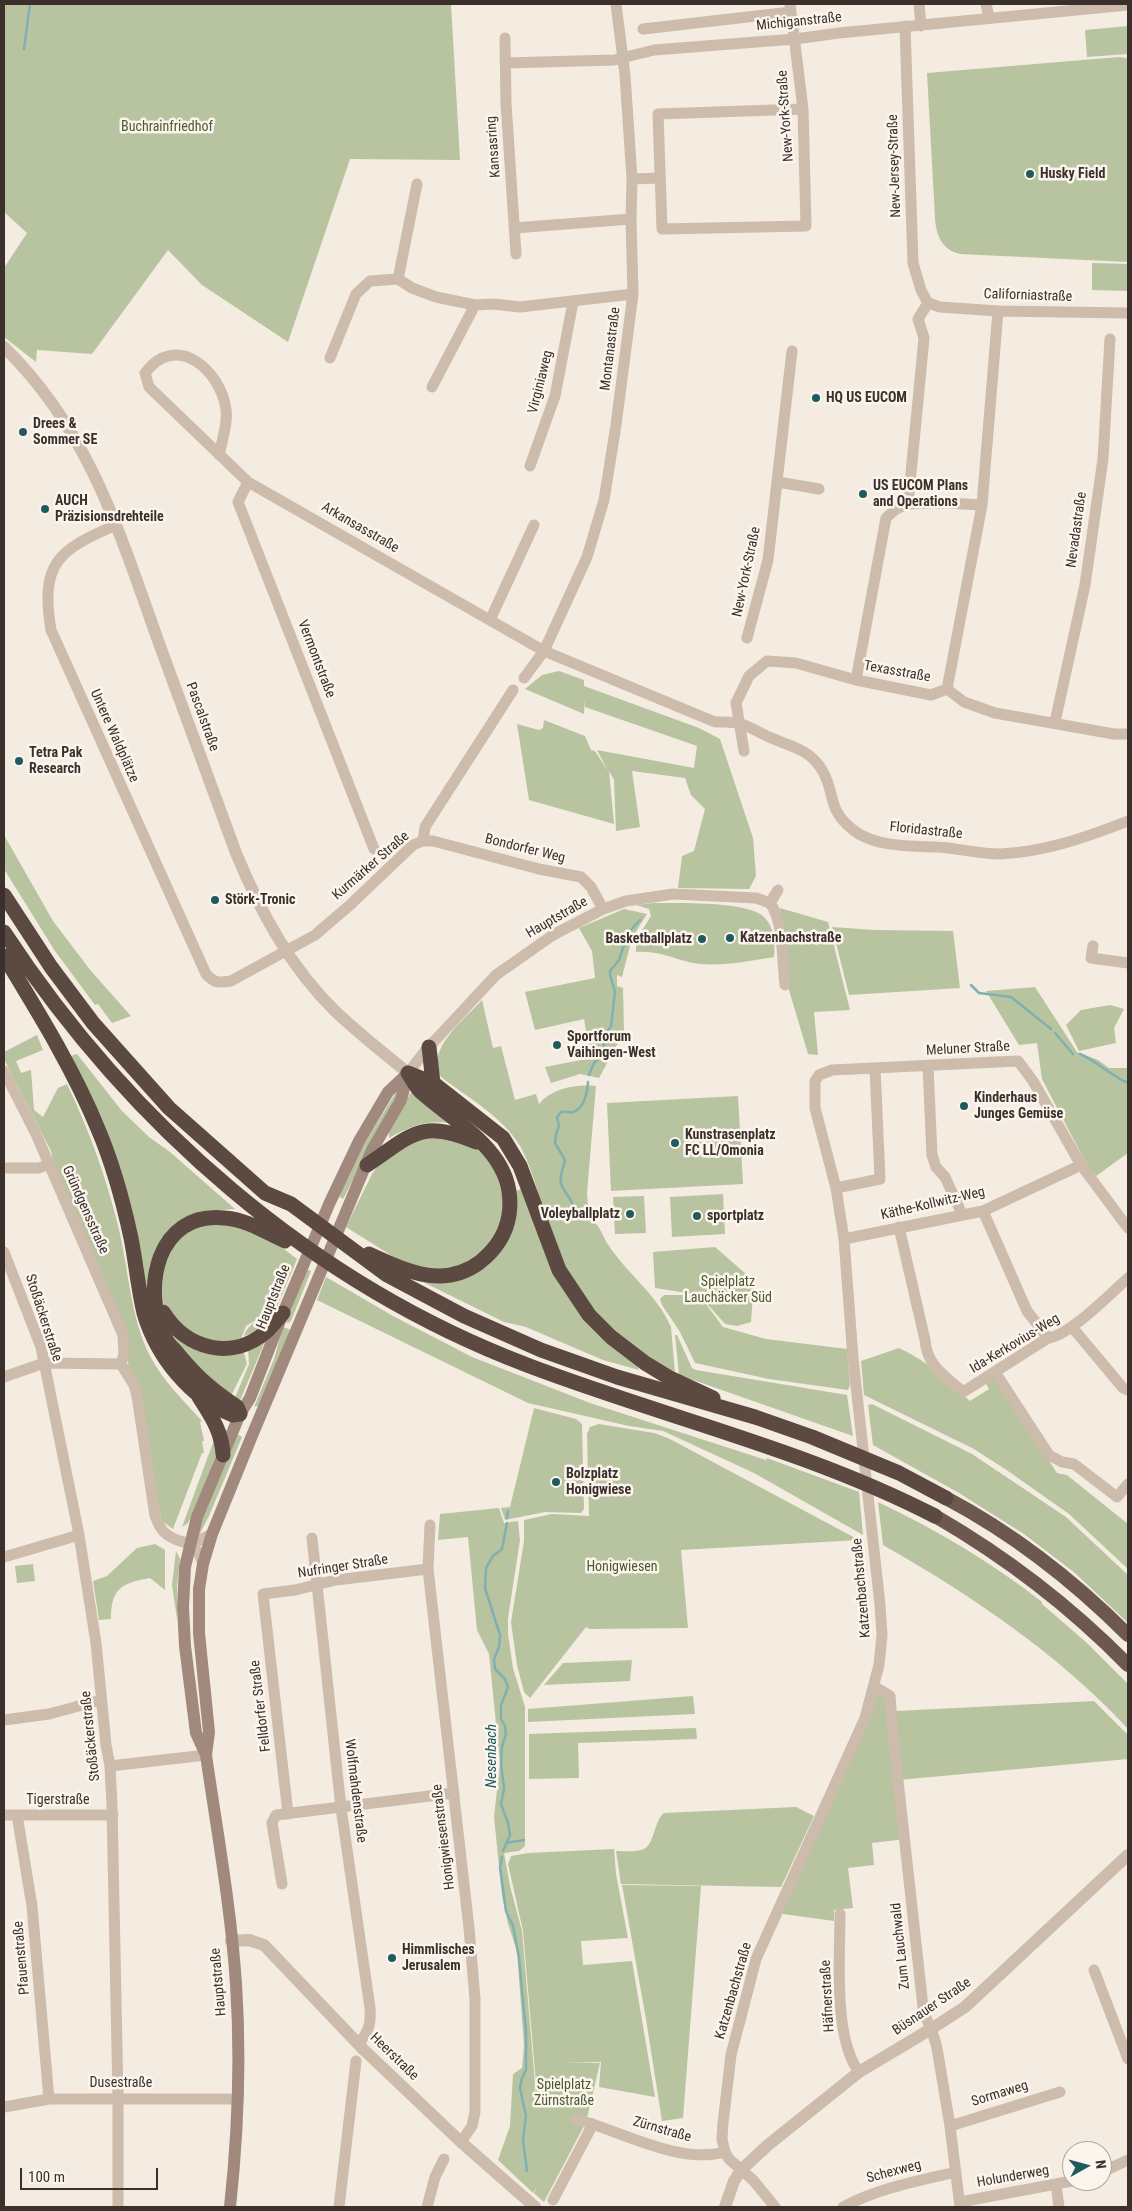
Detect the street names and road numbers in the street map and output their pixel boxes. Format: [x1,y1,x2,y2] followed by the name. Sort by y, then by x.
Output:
[755,9,843,35] street label: Michiganstraße
[774,70,798,162] street label: New-York-Straße
[885,114,905,218] street label: New-Jersey-Straße
[483,116,505,178] street label: Kansasring
[983,286,1073,306] street label: Californiastraße
[598,306,624,392] street label: Montanastraße
[525,349,557,415] street label: Virginiaweg
[1063,491,1091,569] street label: Nevadastraße
[318,499,402,557] street label: Arkansasstraße
[729,525,765,619] street label: New-York-Straße
[293,618,339,700] street label: Vermontstraße
[862,658,932,686] street label: Texasstraße
[182,680,222,754] street label: Pascalstraße
[86,687,142,785] street label: Untere Waldplätze
[889,819,963,843] street label: Floridastraße
[329,828,413,904] street label: Kurmärker Straße
[483,831,567,867] street label: Bondorfer Weg
[523,894,591,942] street label: Hauptstraße
[926,1038,1010,1060] street label: Meluner Straße
[58,1163,112,1257] street label: Gründgensstraße
[879,1184,987,1224] street label: Käthe-Kollwitz-Weg
[253,1262,295,1332] street label: Hauptstraße
[21,1272,65,1364] street label: Stoßäckerstraße
[967,1311,1063,1377] street label: Ida-Kerkovius-Weg
[849,1538,875,1638] street label: Katzenbachstraße
[297,1552,389,1582] street label: Nufringer Straße
[247,1659,275,1753] street label: Felldorfer Straße
[78,1690,104,1782] street label: Stoßäckerstraße
[340,1738,370,1844] street label: Wolfmahdenstraße
[429,1783,459,1891] street label: Honigwiesenstraße
[26,1792,90,1808] street label: Tigerstraße
[888,1902,914,1990] street label: Zum Lauchwald
[10,1920,34,1996] street label: Pfauenstraße
[712,1941,756,2041] street label: Katzenbachstraße
[208,1947,230,2017] street label: Hauptstraße
[818,1959,838,2033] street label: Häfnerstraße
[890,1975,974,2039] street label: Büsnauer Straße
[366,2030,422,2084] street label: Heerstraße
[90,2075,152,2091] street label: Dusestraße
[970,2077,1030,2111] street label: Sormaweg
[631,2114,693,2146] street label: Zürnstraße
[865,2157,923,2187] street label: Schexweg
[976,2162,1050,2192] street label: Holunderweg

